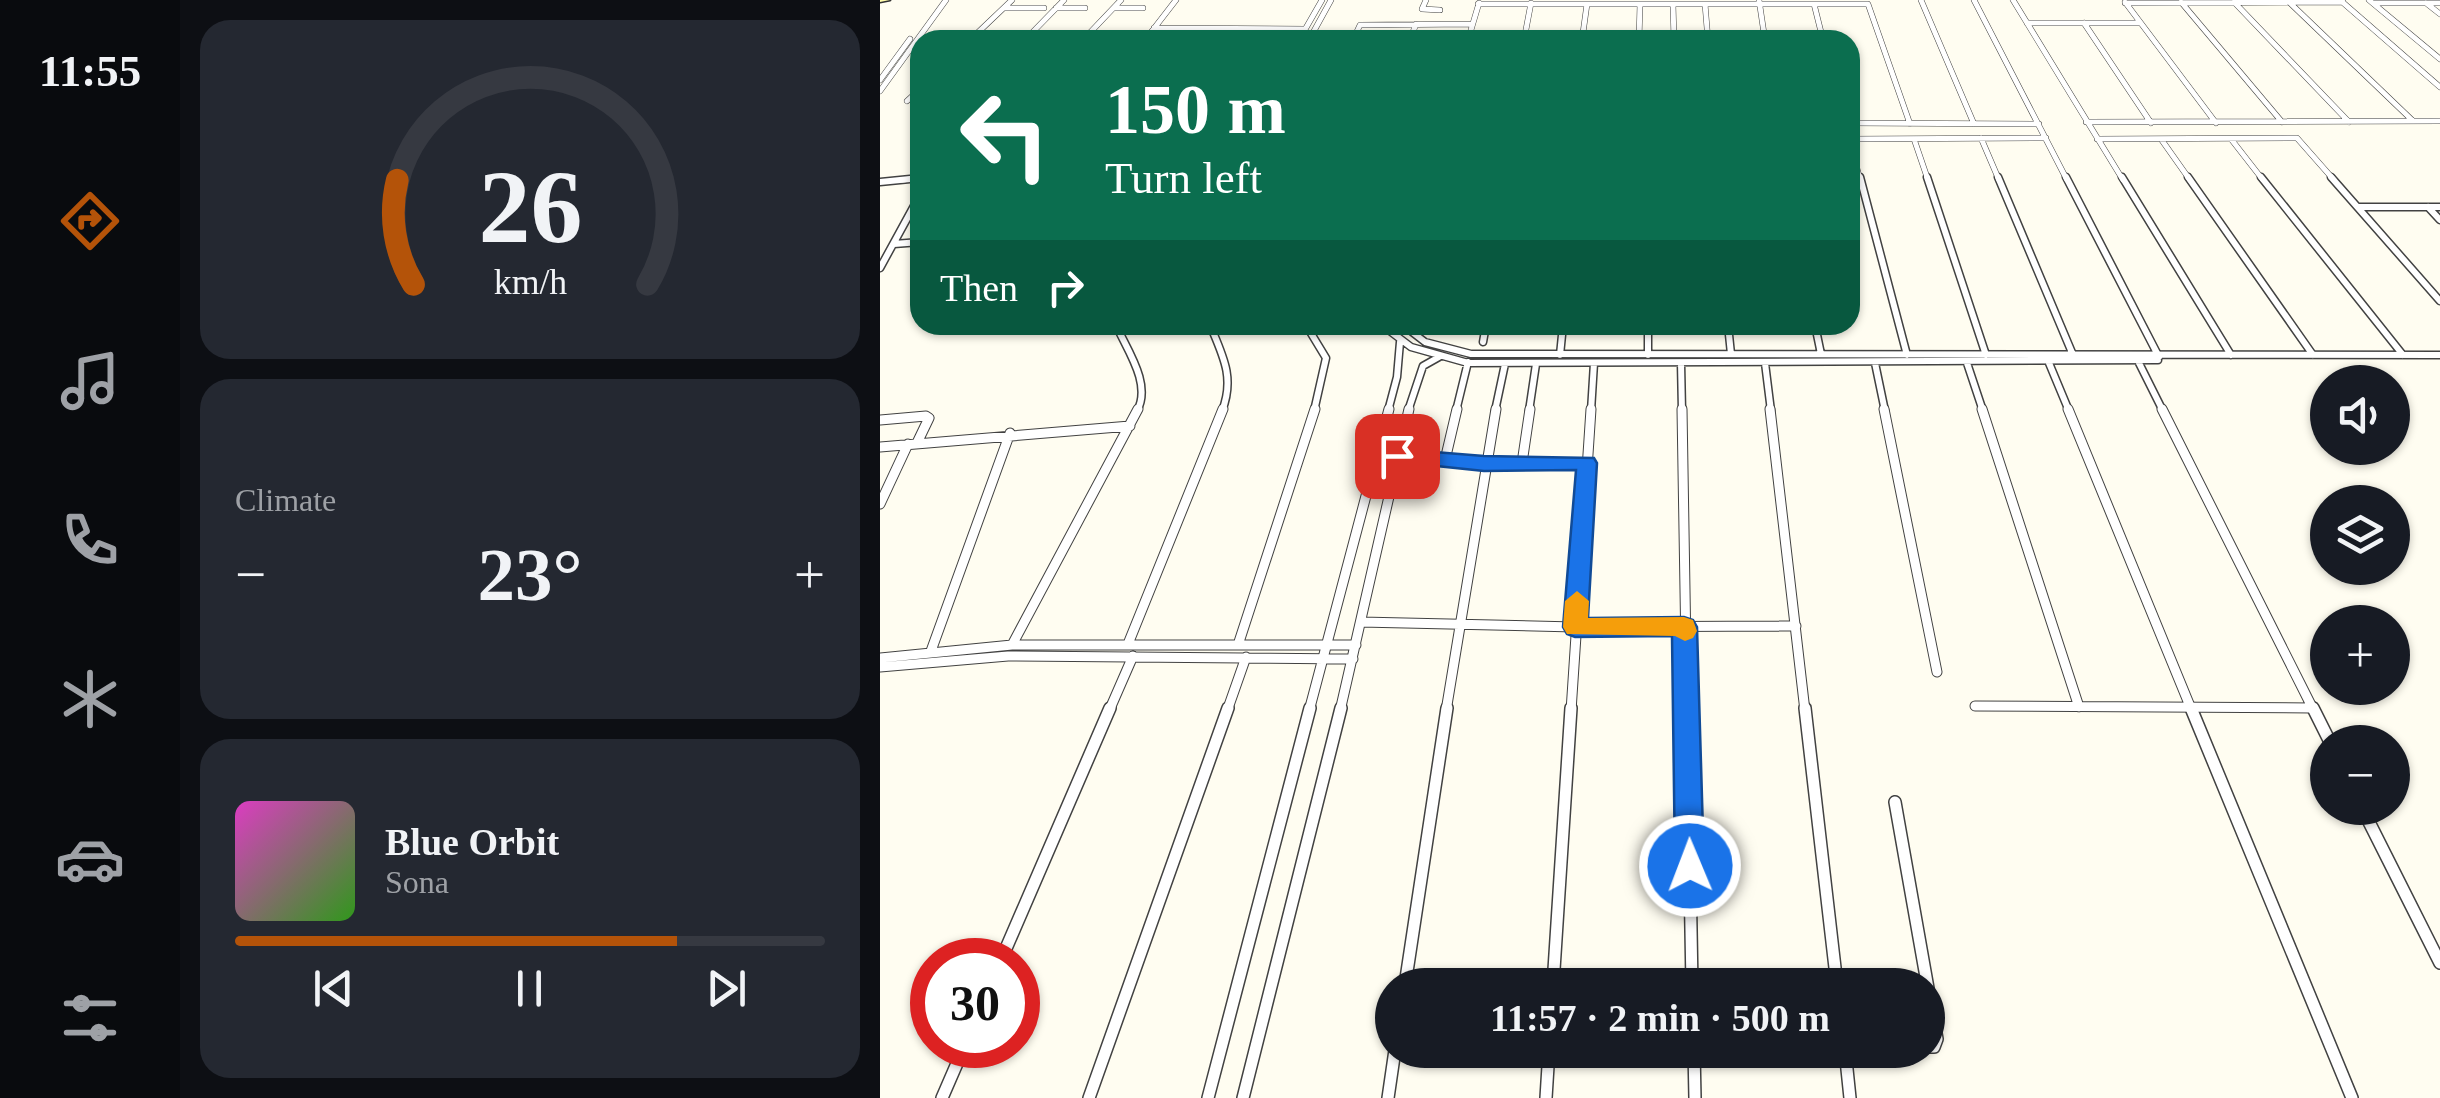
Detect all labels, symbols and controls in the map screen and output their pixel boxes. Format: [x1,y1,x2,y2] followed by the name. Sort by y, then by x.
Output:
[39,46,141,96] text: 11:55
[940,70,1070,200] icon: left
[1105,71,1286,148] text: 150 m
[478,149,582,264] text: 26
[1105,153,1262,203] text: Turn left
[55,186,125,256] icon: directions
[1038,260,1093,315] icon: right
[493,262,567,302] text: km/h
[940,267,1018,309] text: Then
[55,346,125,416] icon: music
[2310,365,2410,825] map controls
[2310,365,2410,465] button: sound
[1355,414,1440,499] pin
[1370,429,1425,484] icon: arrive
[235,482,336,518] text: Climate
[2310,485,2410,585] button: layers
[55,505,125,575] icon: phone
[478,533,583,616] text: 23°
[235,544,266,605] text: −
[794,544,825,605] text: +
[2310,605,2410,705] button: +
[55,664,125,734] icon: climate
[2310,725,2410,825] button: −
[1638,814,1742,918] position arrow
[385,821,559,863] text: Blue Orbit
[55,824,125,894] icon: car
[385,864,449,900] text: Sona
[910,938,1040,1068] speed limit sign: 30
[306,961,361,1016] icon: previous
[502,961,557,1016] icon: pause
[699,961,754,1016] icon: next
[55,983,125,1053] icon: filters
[1490,997,1830,1039] text: 11:57 · 2 min · 500 m

